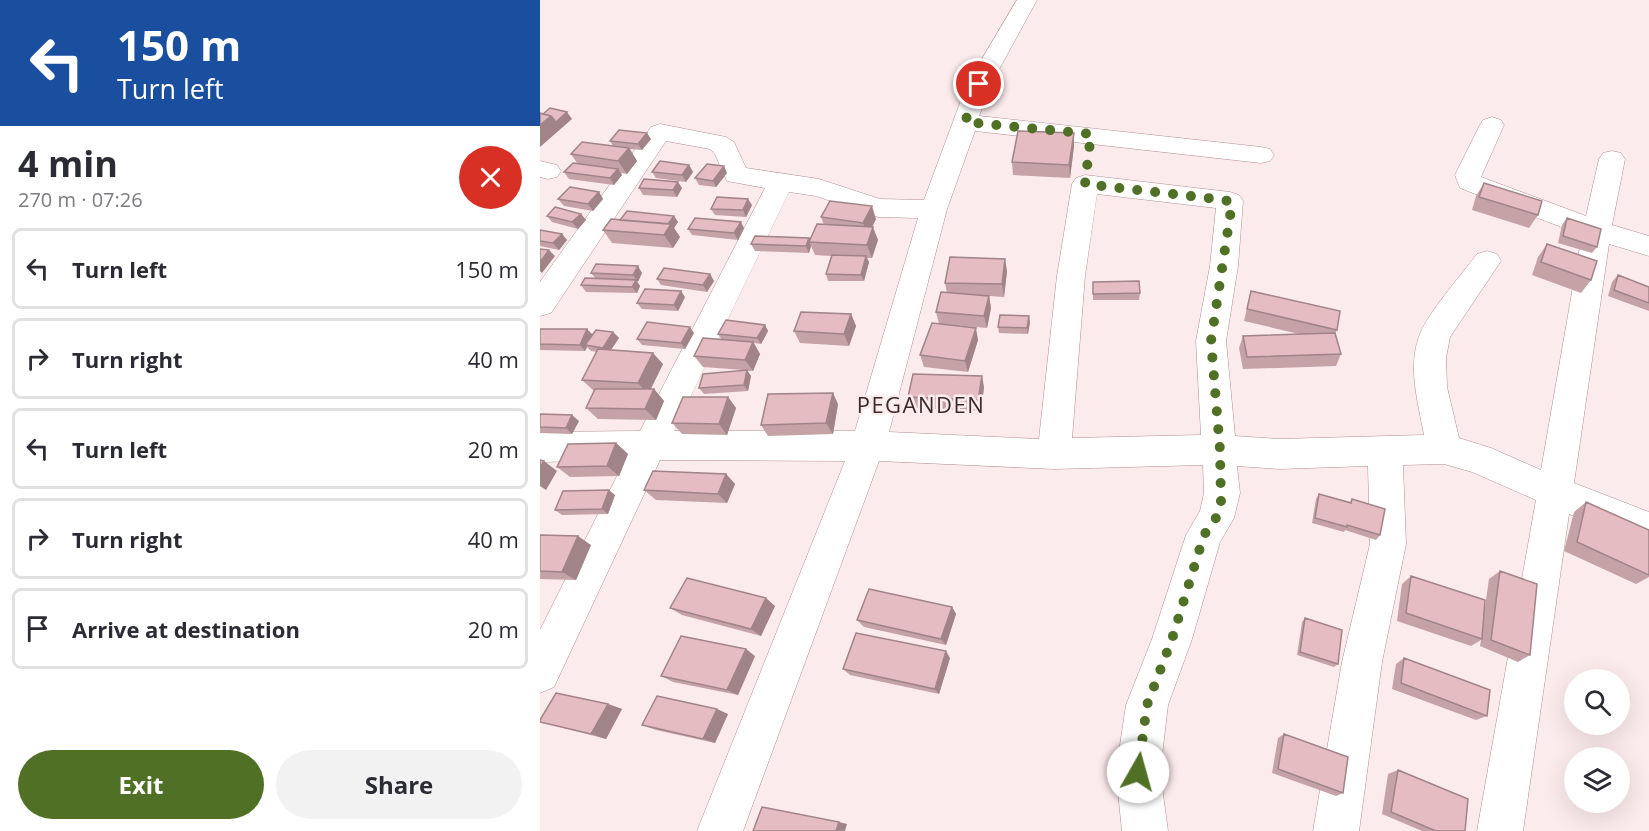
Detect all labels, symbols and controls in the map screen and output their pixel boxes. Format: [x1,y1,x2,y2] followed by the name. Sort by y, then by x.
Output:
[117,16,241,73] text: 150 m
[18,24,96,102] icon: left
[953,58,1004,109] pin
[962,67,995,100] icon: arrive
[117,70,224,107] text: Turn left
[18,139,118,188] text: 4 min
[459,146,522,209] button: close
[18,186,143,213] text: 270 m · 07:26
[21,252,54,285] icon: left
[72,254,167,284] text: Turn left
[455,254,519,284] text: 150 m
[21,342,54,375] icon: right
[72,344,183,374] text: Turn right
[468,344,519,374] text: 40 m
[857,389,985,419] district label: PEGANDEN
[21,432,54,465] icon: left
[72,434,167,464] text: Turn left
[468,434,519,464] text: 20 m
[21,522,54,555] icon: right
[72,524,183,554] text: Turn right
[468,524,519,554] text: 40 m
[21,612,54,645] icon: arrive
[72,614,300,644] text: Arrive at destination
[468,614,519,644] text: 20 m
[1564,669,1630,813] map controls
[1564,669,1630,735] button: search
[1106,740,1170,804] position arrow
[1564,747,1630,813] button: layers
[18,750,264,819] button: Exit
[276,750,522,819] button: Share

